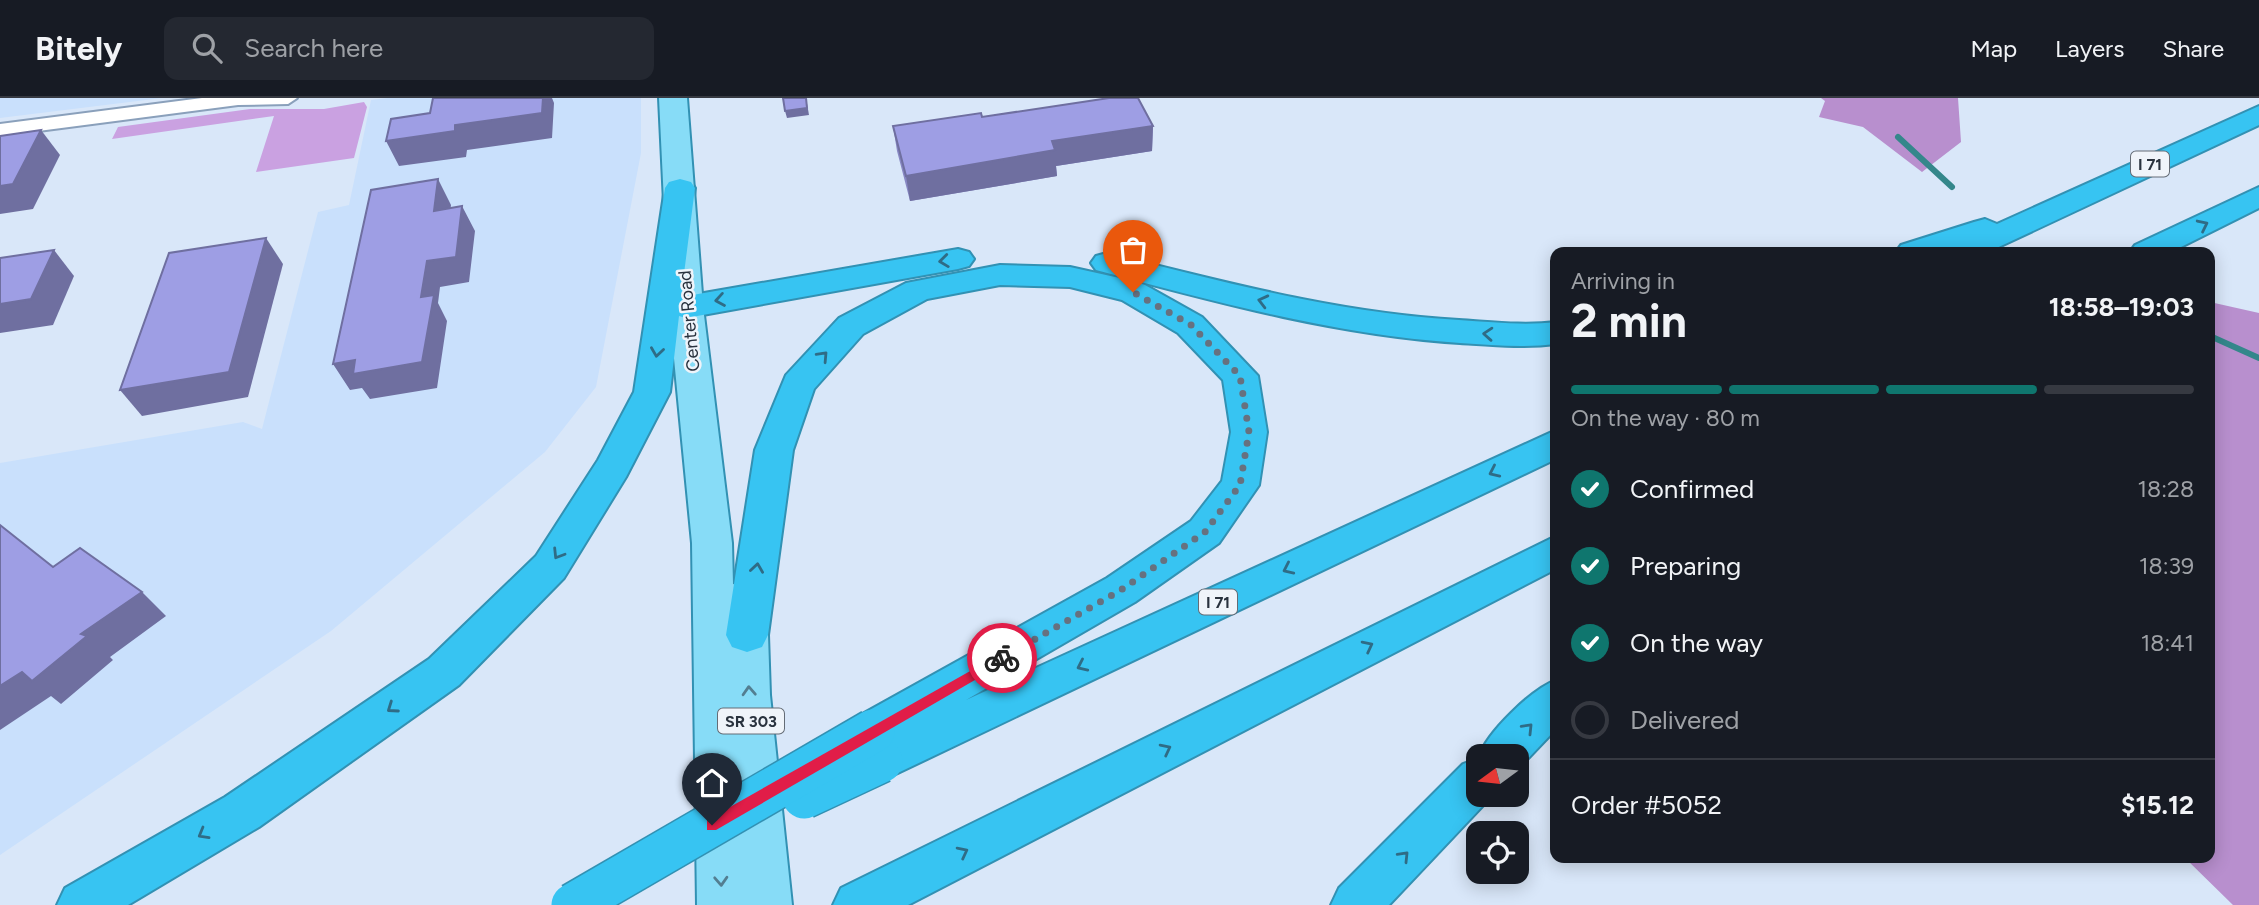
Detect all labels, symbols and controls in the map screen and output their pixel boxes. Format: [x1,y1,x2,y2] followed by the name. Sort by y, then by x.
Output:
[164,17,654,80] search box
[35,29,122,68] text: Bitely
[188,29,226,67] icon: search
[244,32,383,64] text: Search here
[1970,34,2017,63] text: Map
[2055,34,2124,63] text: Layers
[2162,34,2224,63] text: Share
[2131,152,2169,176] road number: I 71
[2196,219,2208,233] one-way arrow
[1103,220,1163,292] pin
[1114,231,1152,269] icon: bag
[938,254,950,269] one-way arrow
[1571,267,1675,295] text: Arriving in
[674,270,704,372] street label: Center Road
[2049,291,2194,323] text: 18:58–19:03
[714,292,726,307] one-way arrow
[1571,293,1687,349] text: 2 min
[1257,295,1269,309] one-way arrow
[1482,326,1493,341] one-way arrow
[650,346,665,358] one-way arrow
[815,351,828,364] one-way arrow
[1571,404,1760,432] text: On the way · 80 m
[1489,464,1501,478] one-way arrow
[1571,470,1609,508] icon: check
[1630,473,1754,505] text: Confirmed
[2138,475,2194,503] text: 18:28
[554,546,567,559] one-way arrow
[1571,547,1609,585] icon: check
[1630,550,1741,582] text: Preparing
[2139,552,2194,580] text: 18:39
[1283,561,1295,575] one-way arrow
[749,562,764,574] one-way arrow
[1199,589,1237,614] road number: I 71
[967,623,1037,693] courier
[1571,624,1609,662] icon: check
[1630,627,1763,659] text: On the way
[2141,629,2194,657] text: 18:41
[983,639,1021,677] icon: bike
[1361,640,1374,654] one-way arrow
[1077,658,1089,672] one-way arrow
[741,685,756,696] one-way arrow
[387,700,400,712] one-way arrow
[1630,704,1739,736] text: Delivered
[718,708,784,734] road number: SR 303
[1520,723,1533,736] one-way arrow
[1158,743,1171,757] one-way arrow
[1466,744,1530,807] north arrow
[1466,744,1529,884] map controls
[682,753,742,825] pin
[693,764,731,802] icon: home
[1571,789,1722,821] text: Order #5052
[2121,789,2194,821] text: $15.12
[1466,821,1529,884] button: locate
[198,826,211,839] one-way arrow
[956,846,968,860] one-way arrow
[1395,851,1408,864] one-way arrow
[714,876,729,887] one-way arrow

